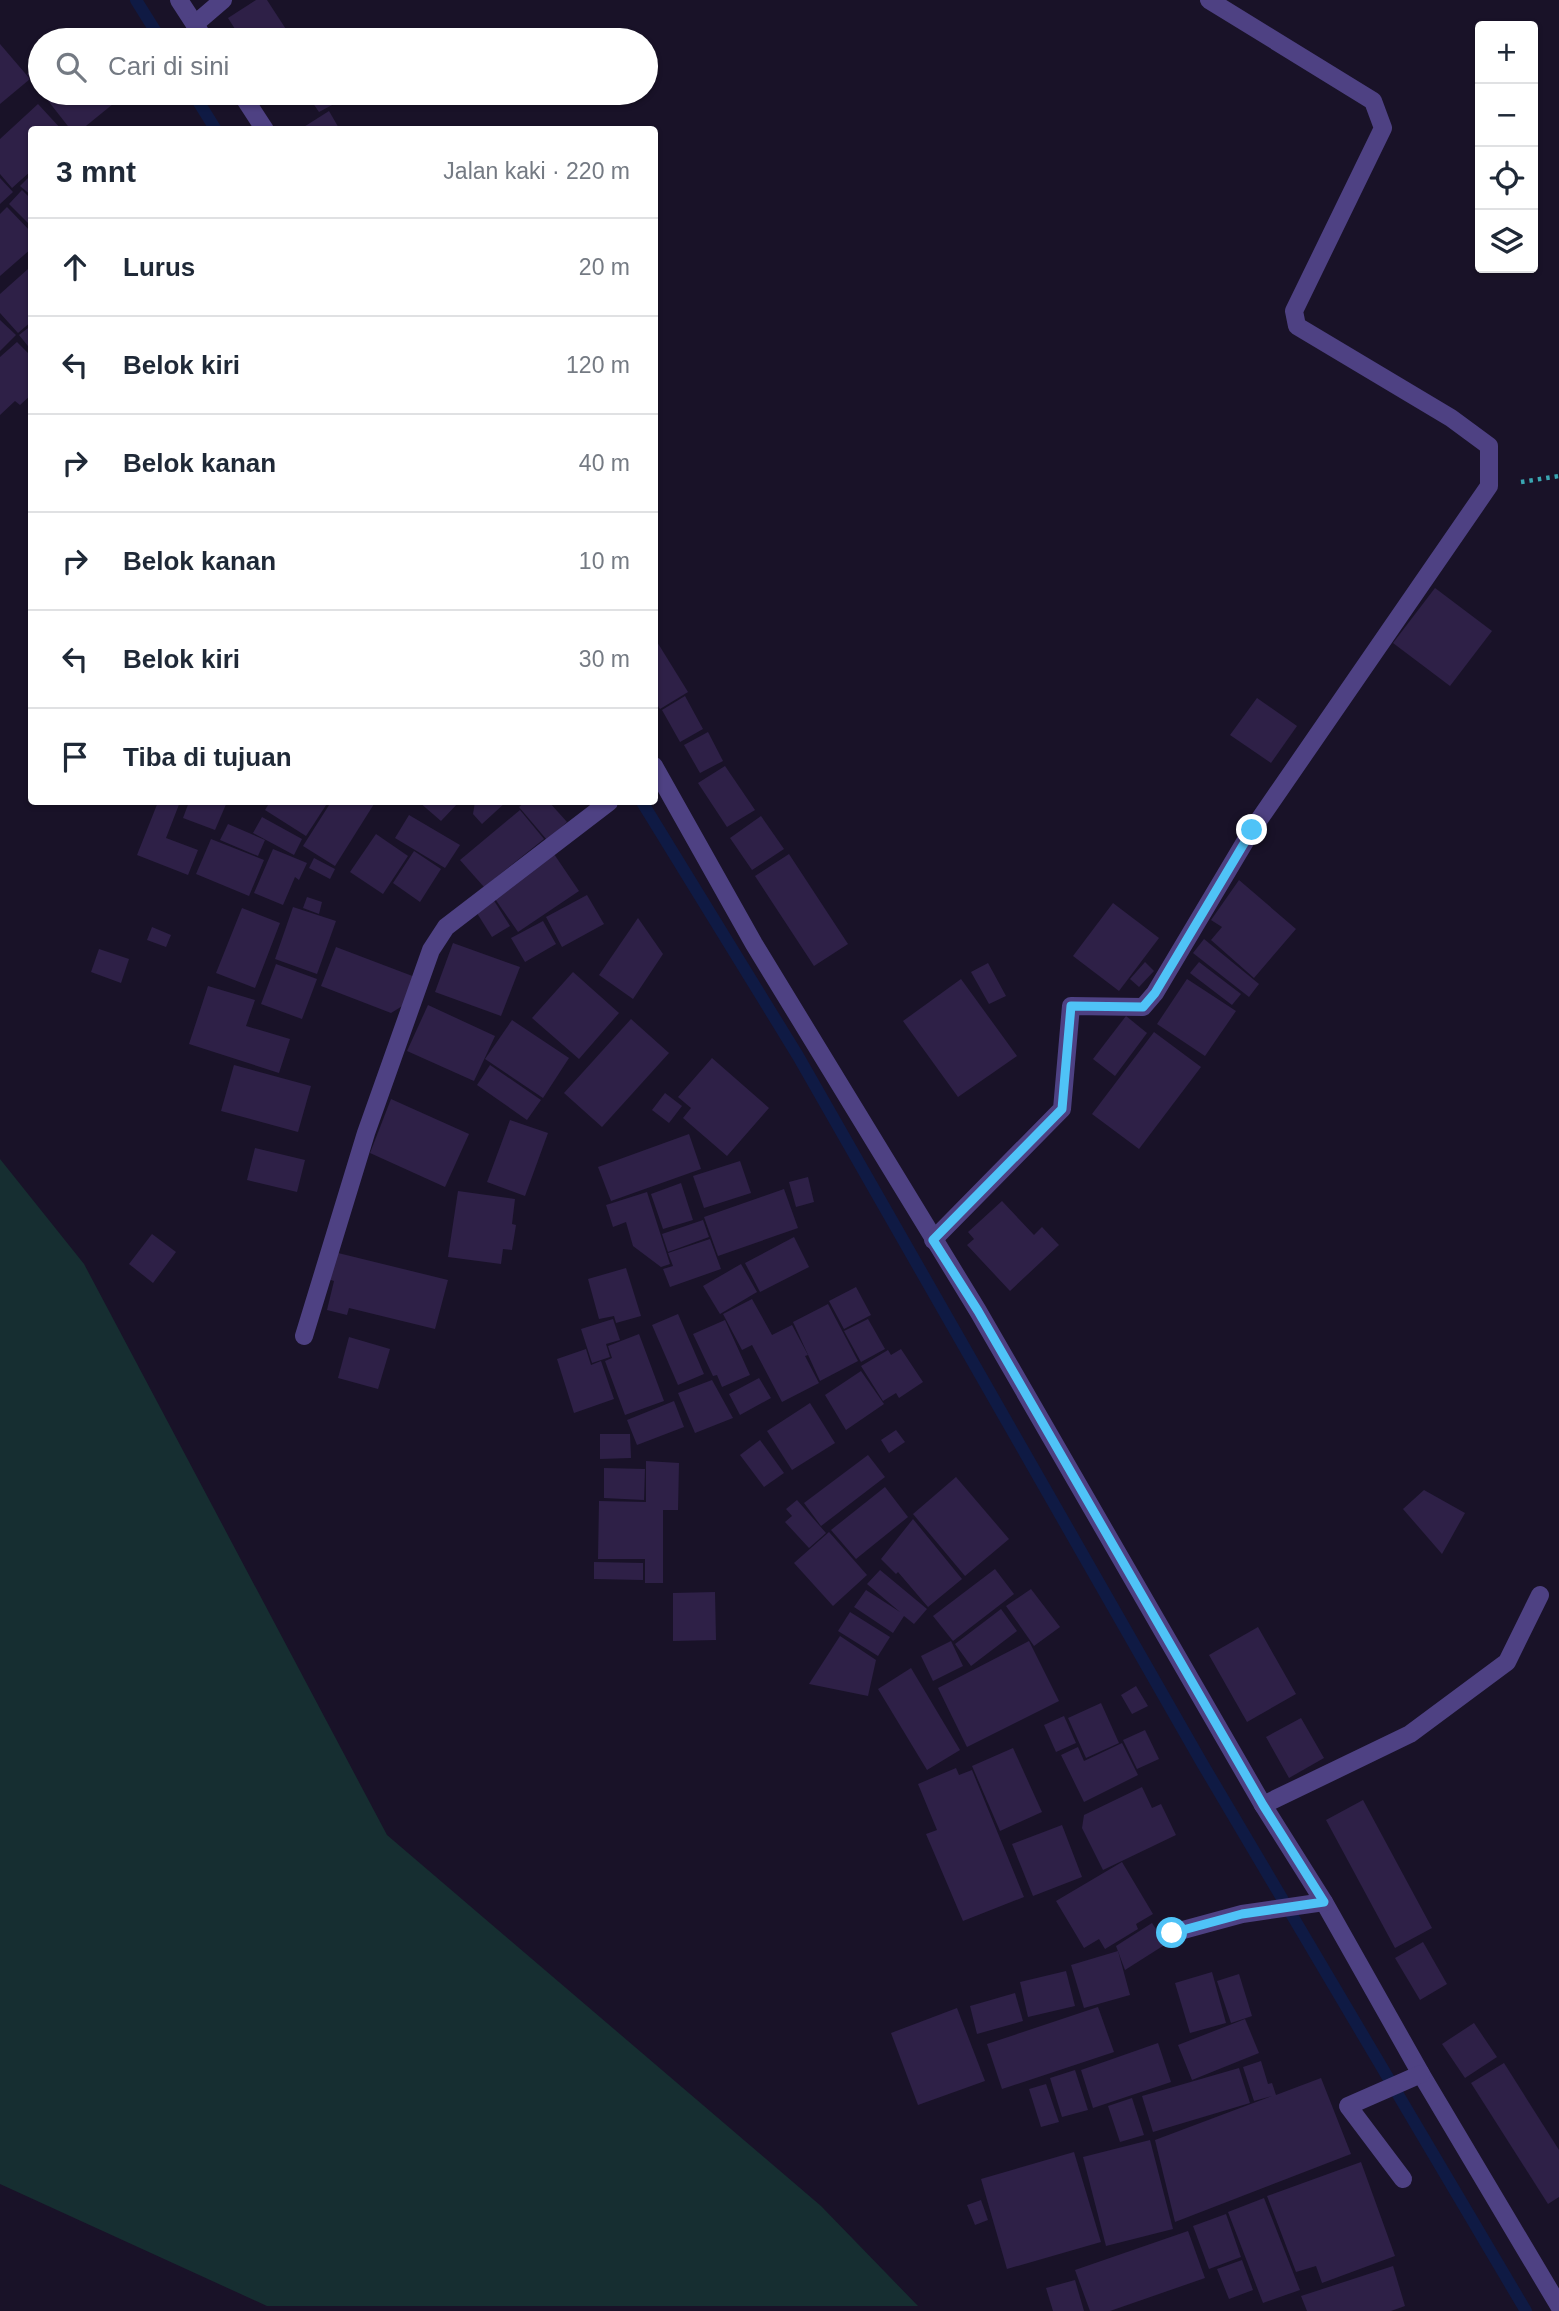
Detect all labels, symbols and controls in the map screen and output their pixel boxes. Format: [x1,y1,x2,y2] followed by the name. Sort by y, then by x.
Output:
[1475,21,1538,273] map controls
[1475,21,1538,84] button: +
[28,28,658,105] search box
[52,48,90,86] icon: search
[108,51,229,81] text: Cari di sini
[1475,84,1538,147] button: −
[1475,147,1538,210] button: locate
[56,155,136,188] text: 3 mnt
[443,158,630,184] text: Jalan kaki · 220 m
[1475,210,1538,273] button: layers
[56,248,94,286] icon: ahead
[123,252,195,282] text: Lurus
[579,254,630,280] text: 20 m
[56,346,94,384] icon: left
[123,350,240,380] text: Belok kiri
[566,352,630,378] text: 120 m
[56,444,94,482] icon: right
[123,448,276,478] text: Belok kanan
[579,450,630,476] text: 40 m
[56,542,94,580] icon: right
[123,546,276,576] text: Belok kanan
[579,548,630,574] text: 10 m
[56,640,94,678] icon: left
[123,644,240,674] text: Belok kiri
[579,646,630,672] text: 30 m
[56,738,94,776] icon: arrive
[123,742,292,772] text: Tiba di tujuan
[1236,814,1267,845] route end
[1156,1917,1187,1948] route start

